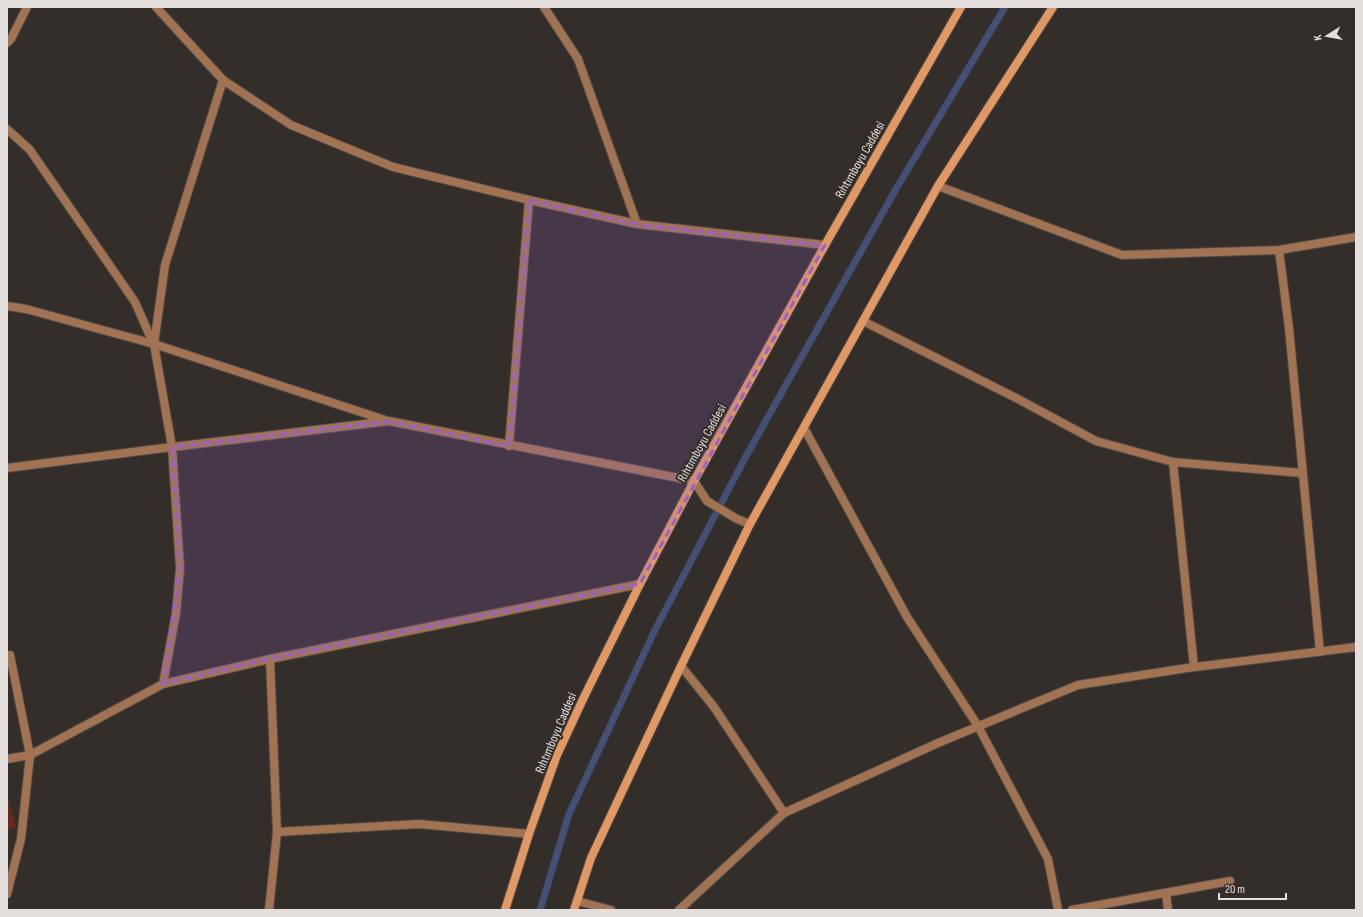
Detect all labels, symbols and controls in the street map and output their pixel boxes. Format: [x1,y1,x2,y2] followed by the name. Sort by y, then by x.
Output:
[1307,16,1347,56] north arrow
[1311,33,1325,42] text: K
[832,119,888,201] street label: Rıhtımboyu Caddesi
[674,401,730,485] street label: Rıhtımboyu Caddesi
[532,690,580,776] street label: Rıhtımboyu Caddesi
[1219,875,1286,901] scale bar
[1225,882,1245,897] text: 20 m

